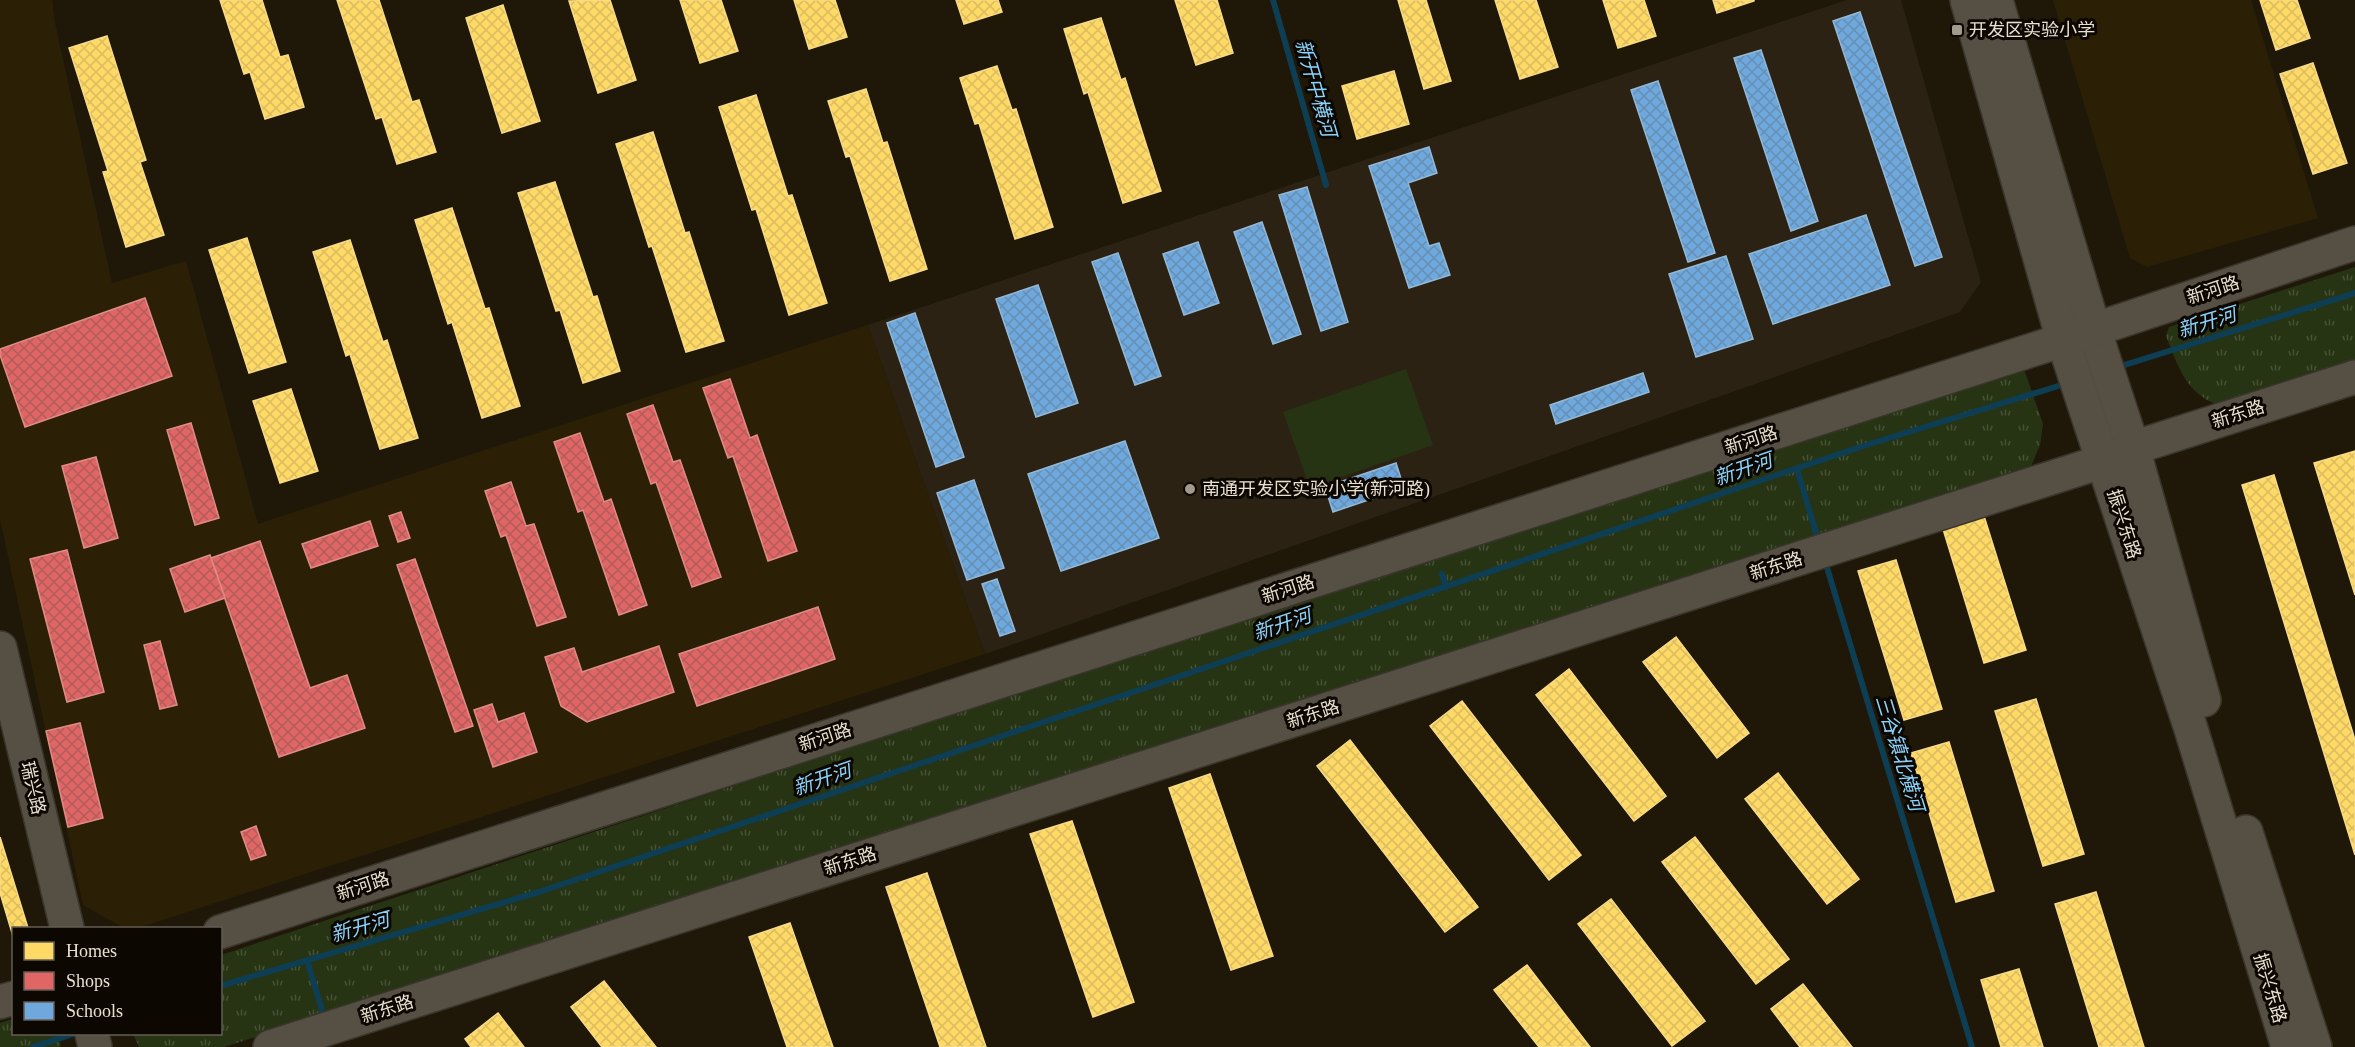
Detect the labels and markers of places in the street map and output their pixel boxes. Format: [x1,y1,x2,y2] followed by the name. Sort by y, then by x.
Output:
[1969,20,2095,40] place label: 开发区实验小学
[1950,23,1964,37] marker: 开发区实验小学
[1202,479,1430,500] place label: 南通开发区实验小学(新河路)
[1183,482,1197,496] marker: 南通开发区实验小学(新河路)

